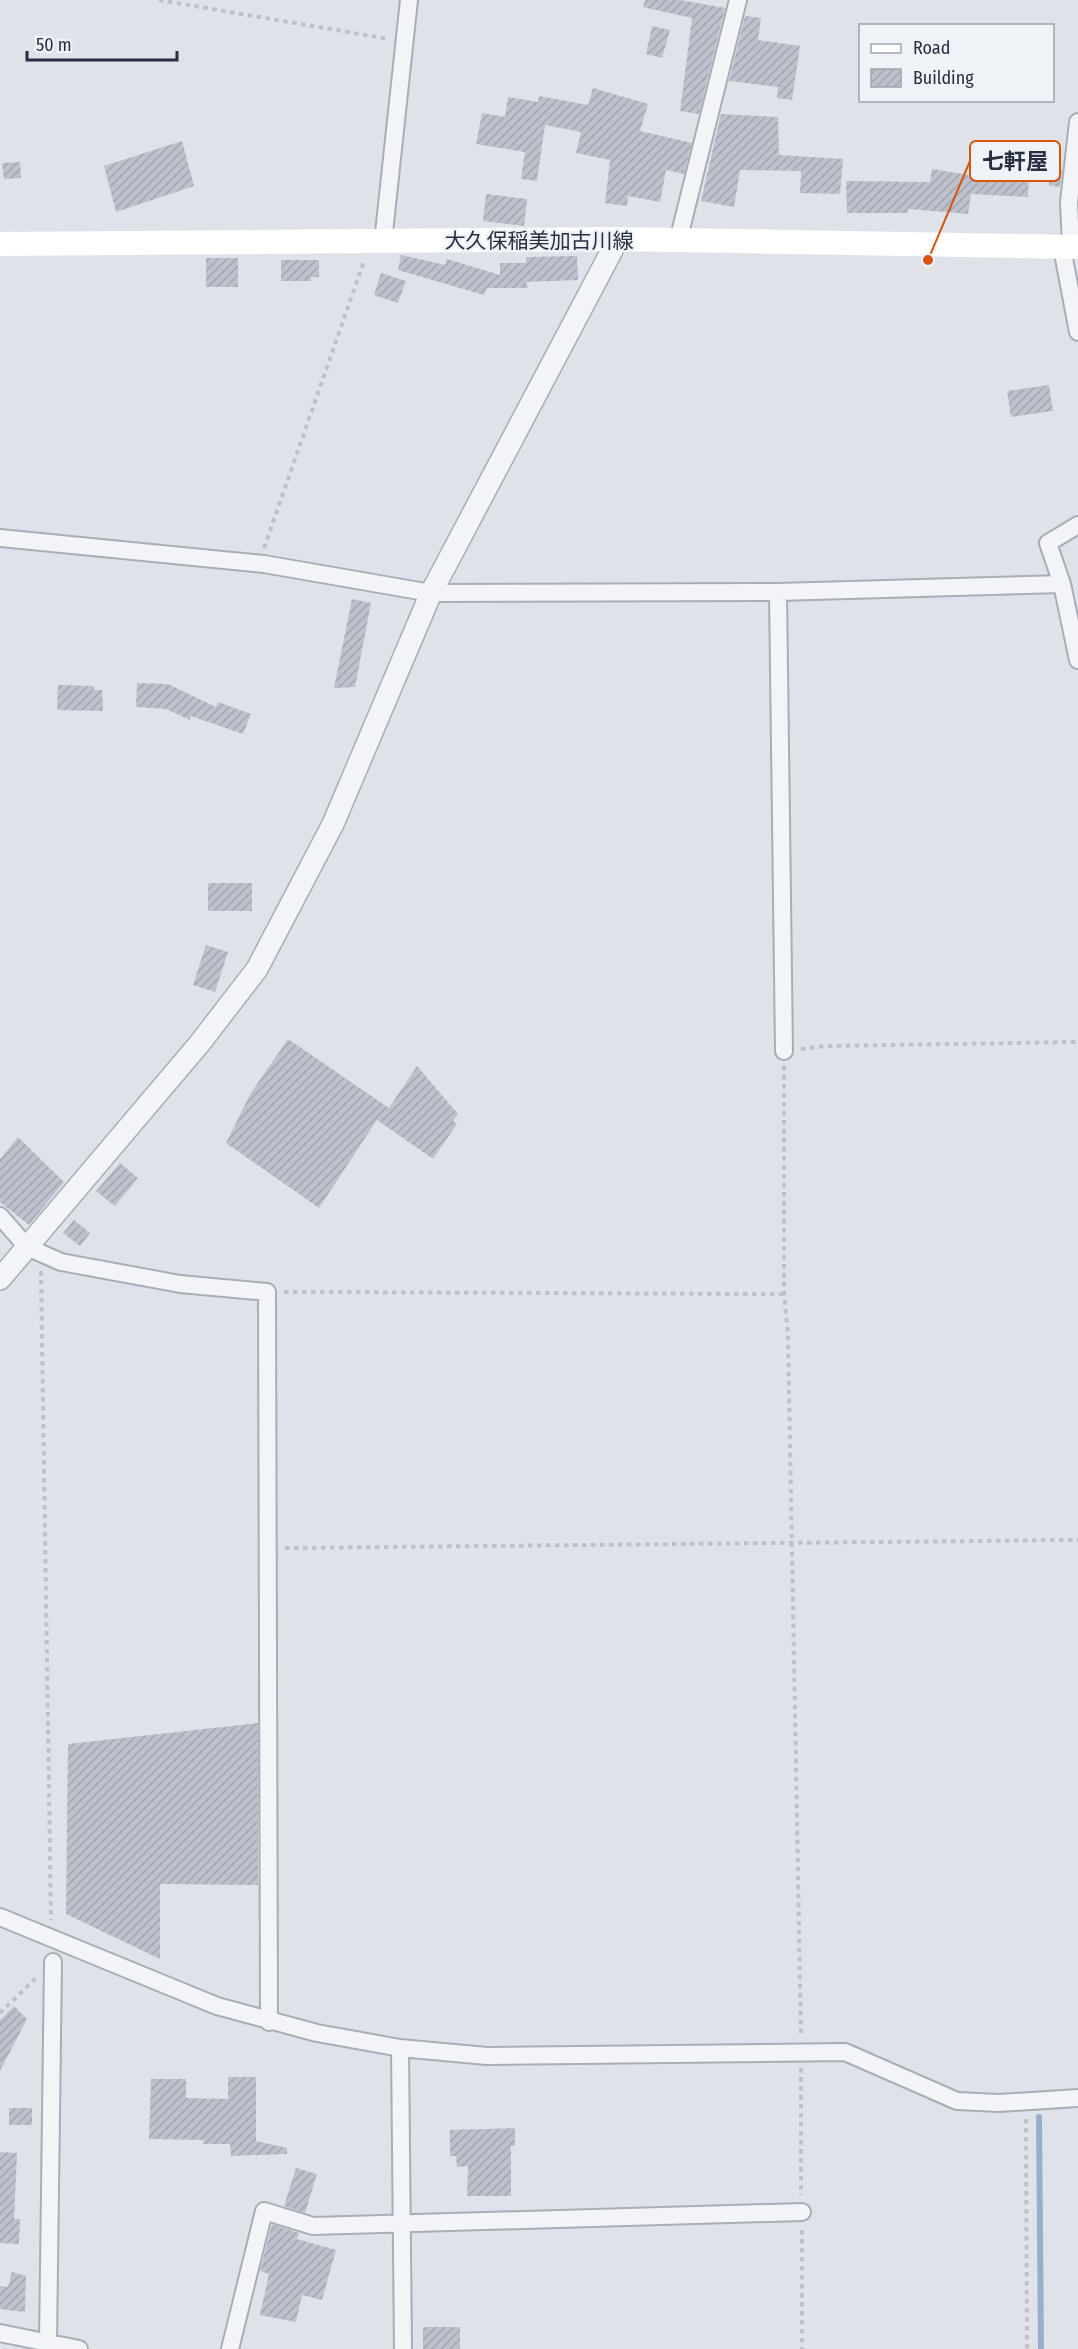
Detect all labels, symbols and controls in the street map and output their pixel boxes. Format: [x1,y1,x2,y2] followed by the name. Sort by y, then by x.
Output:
[27,24,177,62] scale bar
[859,24,1054,102] legend
[36,34,72,56] text: 50 m
[913,37,950,59] text: Road
[913,67,974,89] text: Building
[970,141,1060,181] callout: 七軒屋
[982,148,1048,175] text: 七軒屋
[445,228,634,254] street label: 大久保稲美加古川線

